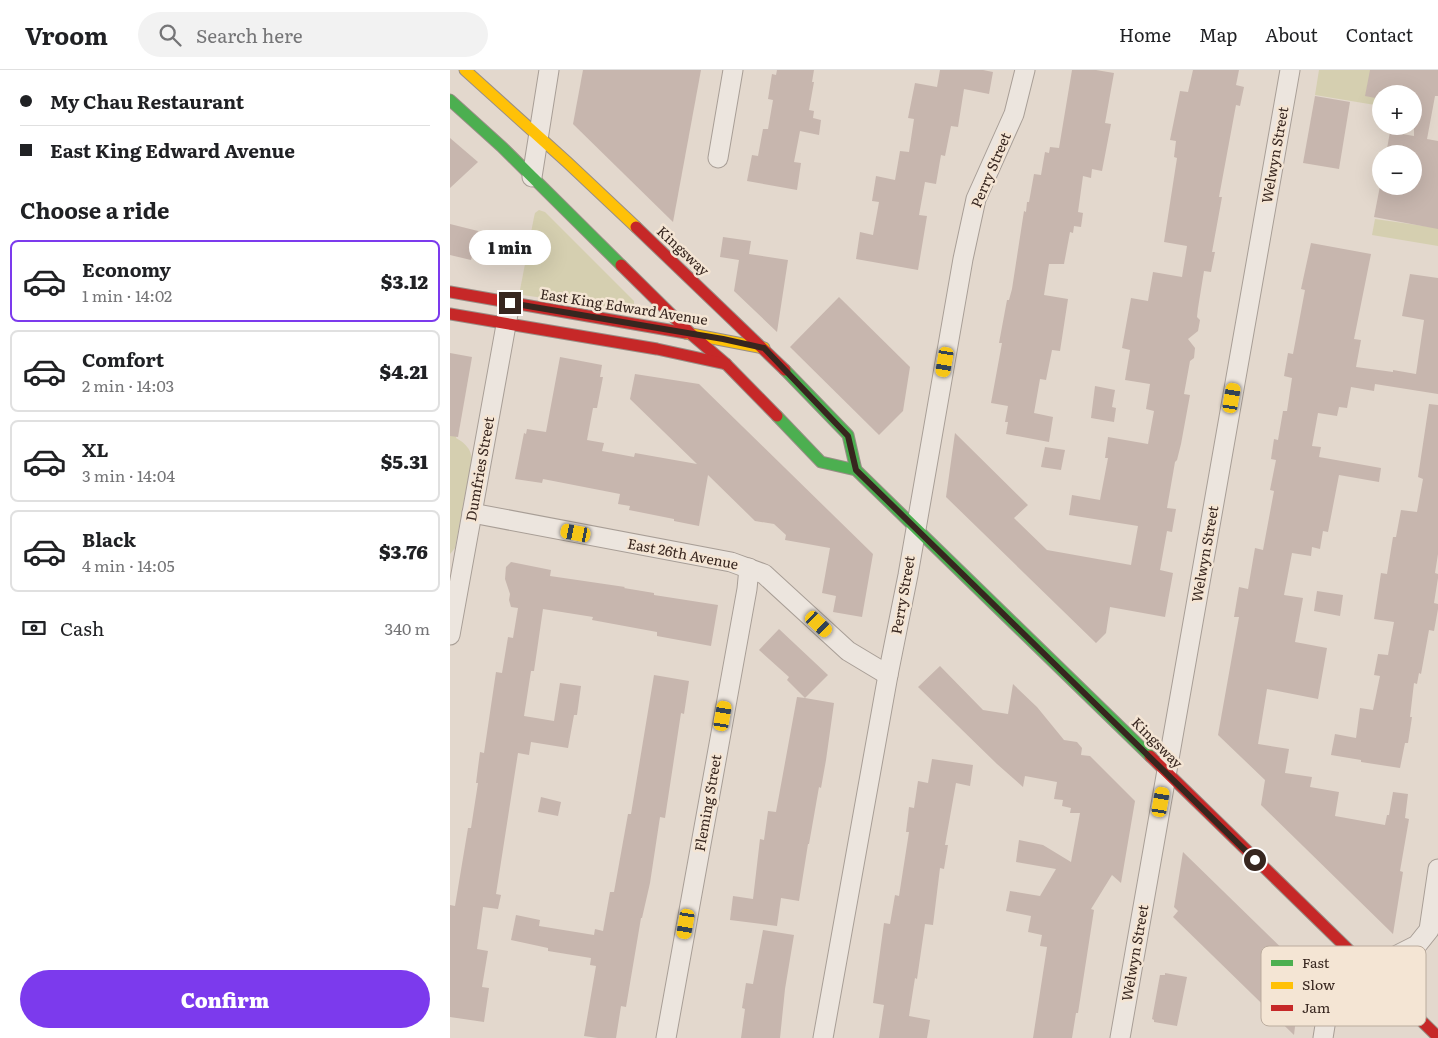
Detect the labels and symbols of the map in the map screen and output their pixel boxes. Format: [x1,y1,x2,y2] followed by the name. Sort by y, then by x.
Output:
[1256,105,1292,205] street label: Welwyn Street
[965,129,1015,210] street label: Perry Street
[653,221,715,280] street label: Kingsway
[469,230,551,266] callout: 1 min
[539,283,710,329] street label: East King Edward Avenue
[499,292,521,314] route end
[935,346,954,378] car
[1222,382,1241,414] car
[460,415,498,523] street label: Dumfries Street
[1186,504,1222,604] street label: Welwyn Street
[559,523,592,543] car
[626,532,740,574] street label: East 26th Avenue
[885,554,919,636] street label: Perry Street
[802,608,835,640] car
[713,700,732,732] car
[1128,712,1188,773] street label: Kingsway
[689,752,725,853] street label: Fleming Street
[1151,786,1170,818] car
[1244,849,1266,871] route start
[1116,903,1152,1003] street label: Welwyn Street
[676,908,695,940] car
[1261,946,1426,1026] legend
[1302,952,1330,972] text: Fast
[1302,974,1335,994] text: Slow
[1302,997,1331,1017] text: Jam

